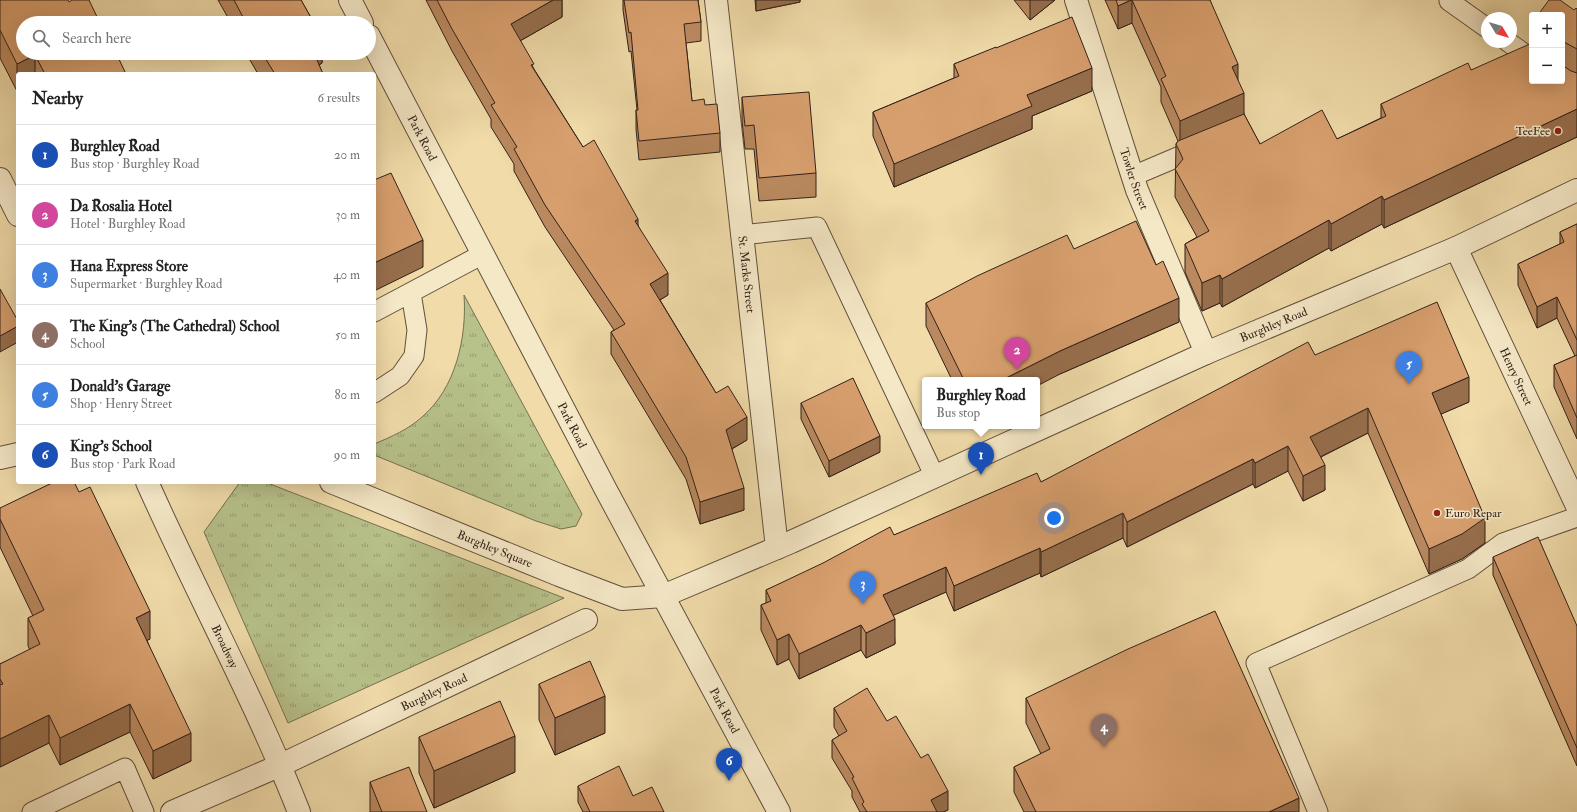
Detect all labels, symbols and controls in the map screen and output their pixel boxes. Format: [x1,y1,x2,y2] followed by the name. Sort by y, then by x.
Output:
[1481,12,1517,48] north arrow
[1529,12,1565,84] map controls
[1529,12,1565,48] button: +
[16,16,376,60] search box
[30,27,52,49] icon: search
[62,29,131,48] text: Search here
[1529,48,1565,84] button: −
[32,88,83,109] text: Nearby
[317,90,360,106] text: 6 results
[404,113,440,163] street label: Park Road
[1515,124,1550,139] place label: TeeFee
[1553,126,1563,136] marker: TeeFee
[70,137,160,156] text: Burghley Road
[1116,146,1152,212] street label: Towler Street
[43,147,47,163] text: 1
[334,147,360,163] text: 20 m
[70,156,200,172] text: Bus stop · Burghley Road
[70,197,172,216] text: Da Rosalia Hotel
[42,207,48,223] text: 2
[336,207,360,223] text: 30 m
[70,216,185,232] text: Hotel · Burghley Road
[735,235,758,314] street label: St. Marks Street
[70,257,188,276] text: Hana Express Store
[43,267,48,283] text: 3
[334,267,360,283] text: 40 m
[70,276,222,292] text: Supermarket · Burghley Road
[1238,304,1310,345] street label: Burghley Road
[70,317,280,336] text: The King's (The Cathedral) School
[41,327,49,343] text: 4
[335,327,360,343] text: 50 m
[70,336,105,352] text: School
[1004,337,1030,370] pin: 2
[1496,345,1536,408] street label: Henry Street
[1396,351,1422,384] pin: 5
[70,377,171,396] text: Donald's Garage
[922,377,1040,429] popup
[936,386,1026,405] text: Burghley Road
[42,387,48,403] text: 5
[334,387,360,403] text: 80 m
[70,396,172,412] text: Shop · Henry Street
[554,400,590,451] street label: Park Road
[936,405,980,421] text: Bus stop
[70,437,152,456] text: King's School
[968,442,994,475] pin: 1
[42,447,48,463] text: 6
[334,447,360,463] text: 90 m
[70,456,176,472] text: Bus stop · Park Road
[1445,506,1502,521] place label: Euro Repar
[1044,508,1064,528] your location
[1432,508,1442,518] marker: Euro Repar
[455,527,535,571] street label: Burghley Square
[850,571,876,604] pin: 3
[208,622,242,671] street label: Broadway
[398,670,470,714] street label: Burghley Road
[706,685,743,736] street label: Park Road
[1091,714,1117,747] pin: 4
[716,748,742,781] pin: 6

